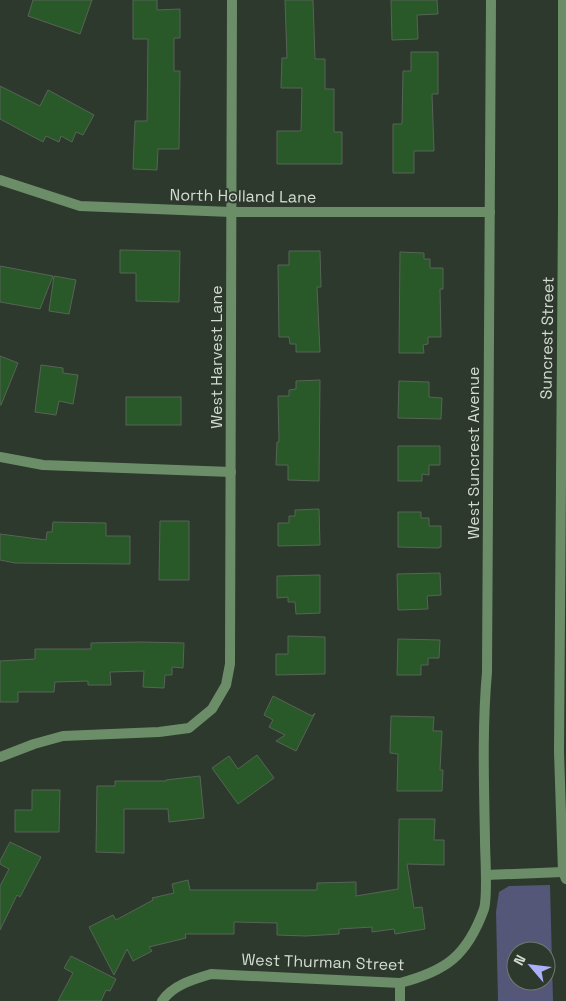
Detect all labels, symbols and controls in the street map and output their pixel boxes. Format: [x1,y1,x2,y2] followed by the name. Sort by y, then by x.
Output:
[169,184,317,208] street label: North Holland Lane
[535,276,559,400] street label: Suncrest Street
[206,285,227,429] street label: West Harvest Lane
[463,366,484,540] street label: West Suncrest Avenue
[506,941,556,991] north arrow
[241,949,405,975] street label: West Thurman Street
[509,952,530,968] text: N

